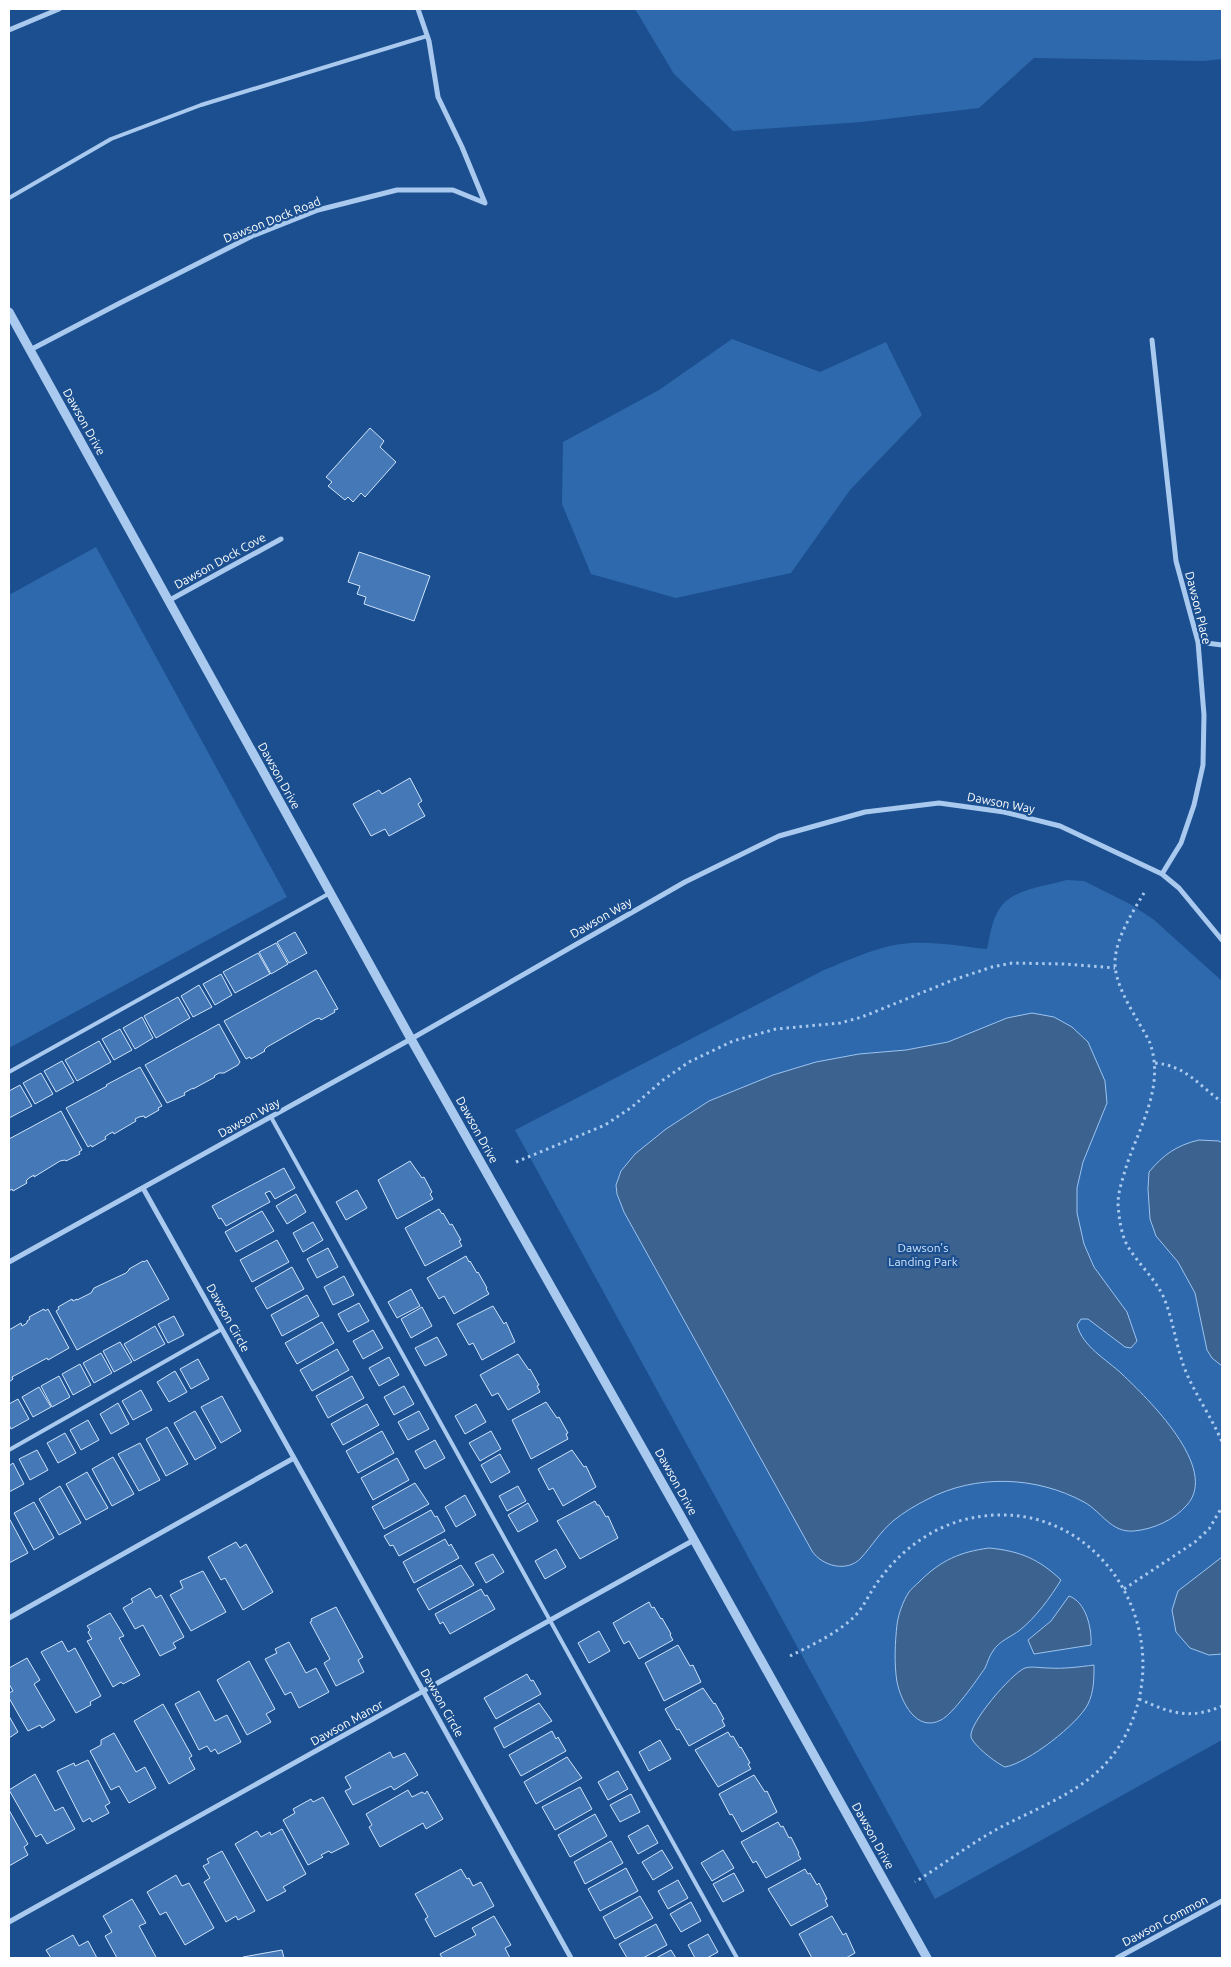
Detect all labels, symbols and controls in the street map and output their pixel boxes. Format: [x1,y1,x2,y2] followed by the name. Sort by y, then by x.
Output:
[221,194,322,245] street label: Dawson Dock Road
[61,386,108,457] street label: Dawson Drive
[172,530,268,591] street label: Dawson Dock Cove
[1183,570,1214,646] street label: Dawson Place
[256,740,303,811] street label: Dawson Drive
[966,790,1036,815] street label: Dawson Way
[568,895,634,940] street label: Dawson Way
[454,1094,501,1165] street label: Dawson Drive
[216,1095,282,1140] street label: Dawson Way
[888,1241,958,1268] park label: Dawson's Landing Park
[204,1281,253,1354] street label: Dawson Circle
[653,1446,700,1517] street label: Dawson Drive
[418,1666,467,1739] street label: Dawson Circle
[308,1697,386,1748] street label: Dawson Manor
[850,1800,897,1871] street label: Dawson Drive
[1120,1893,1210,1949] street label: Dawson Common

